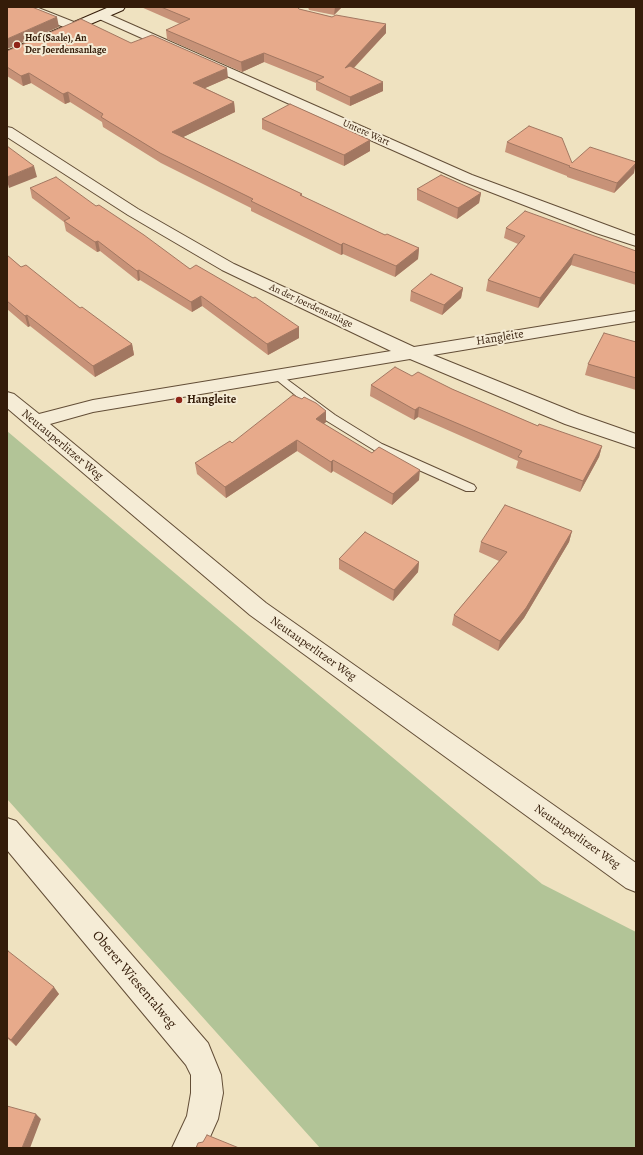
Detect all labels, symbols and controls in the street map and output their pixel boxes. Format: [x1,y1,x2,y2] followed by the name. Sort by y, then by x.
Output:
[25,33,106,56] place label: Hof (Saale), An Der Joerdensanlage
[12,40,22,50] marker: Hof (Saale), An Der Joerdensanlage
[341,117,391,149] street label: Untere Wart
[267,281,355,331] street label: An der Joerdensanlage
[475,327,525,349] street label: Hangleite
[187,393,236,407] place label: Hangleite
[174,395,184,405] marker: Hangleite
[18,407,106,483] street label: Neutauperlitzer Weg
[267,614,359,684] street label: Neutauperlitzer Weg
[531,802,623,872] street label: Neutauperlitzer Weg
[88,928,180,1032] street label: Oberer Wiesentalweg

